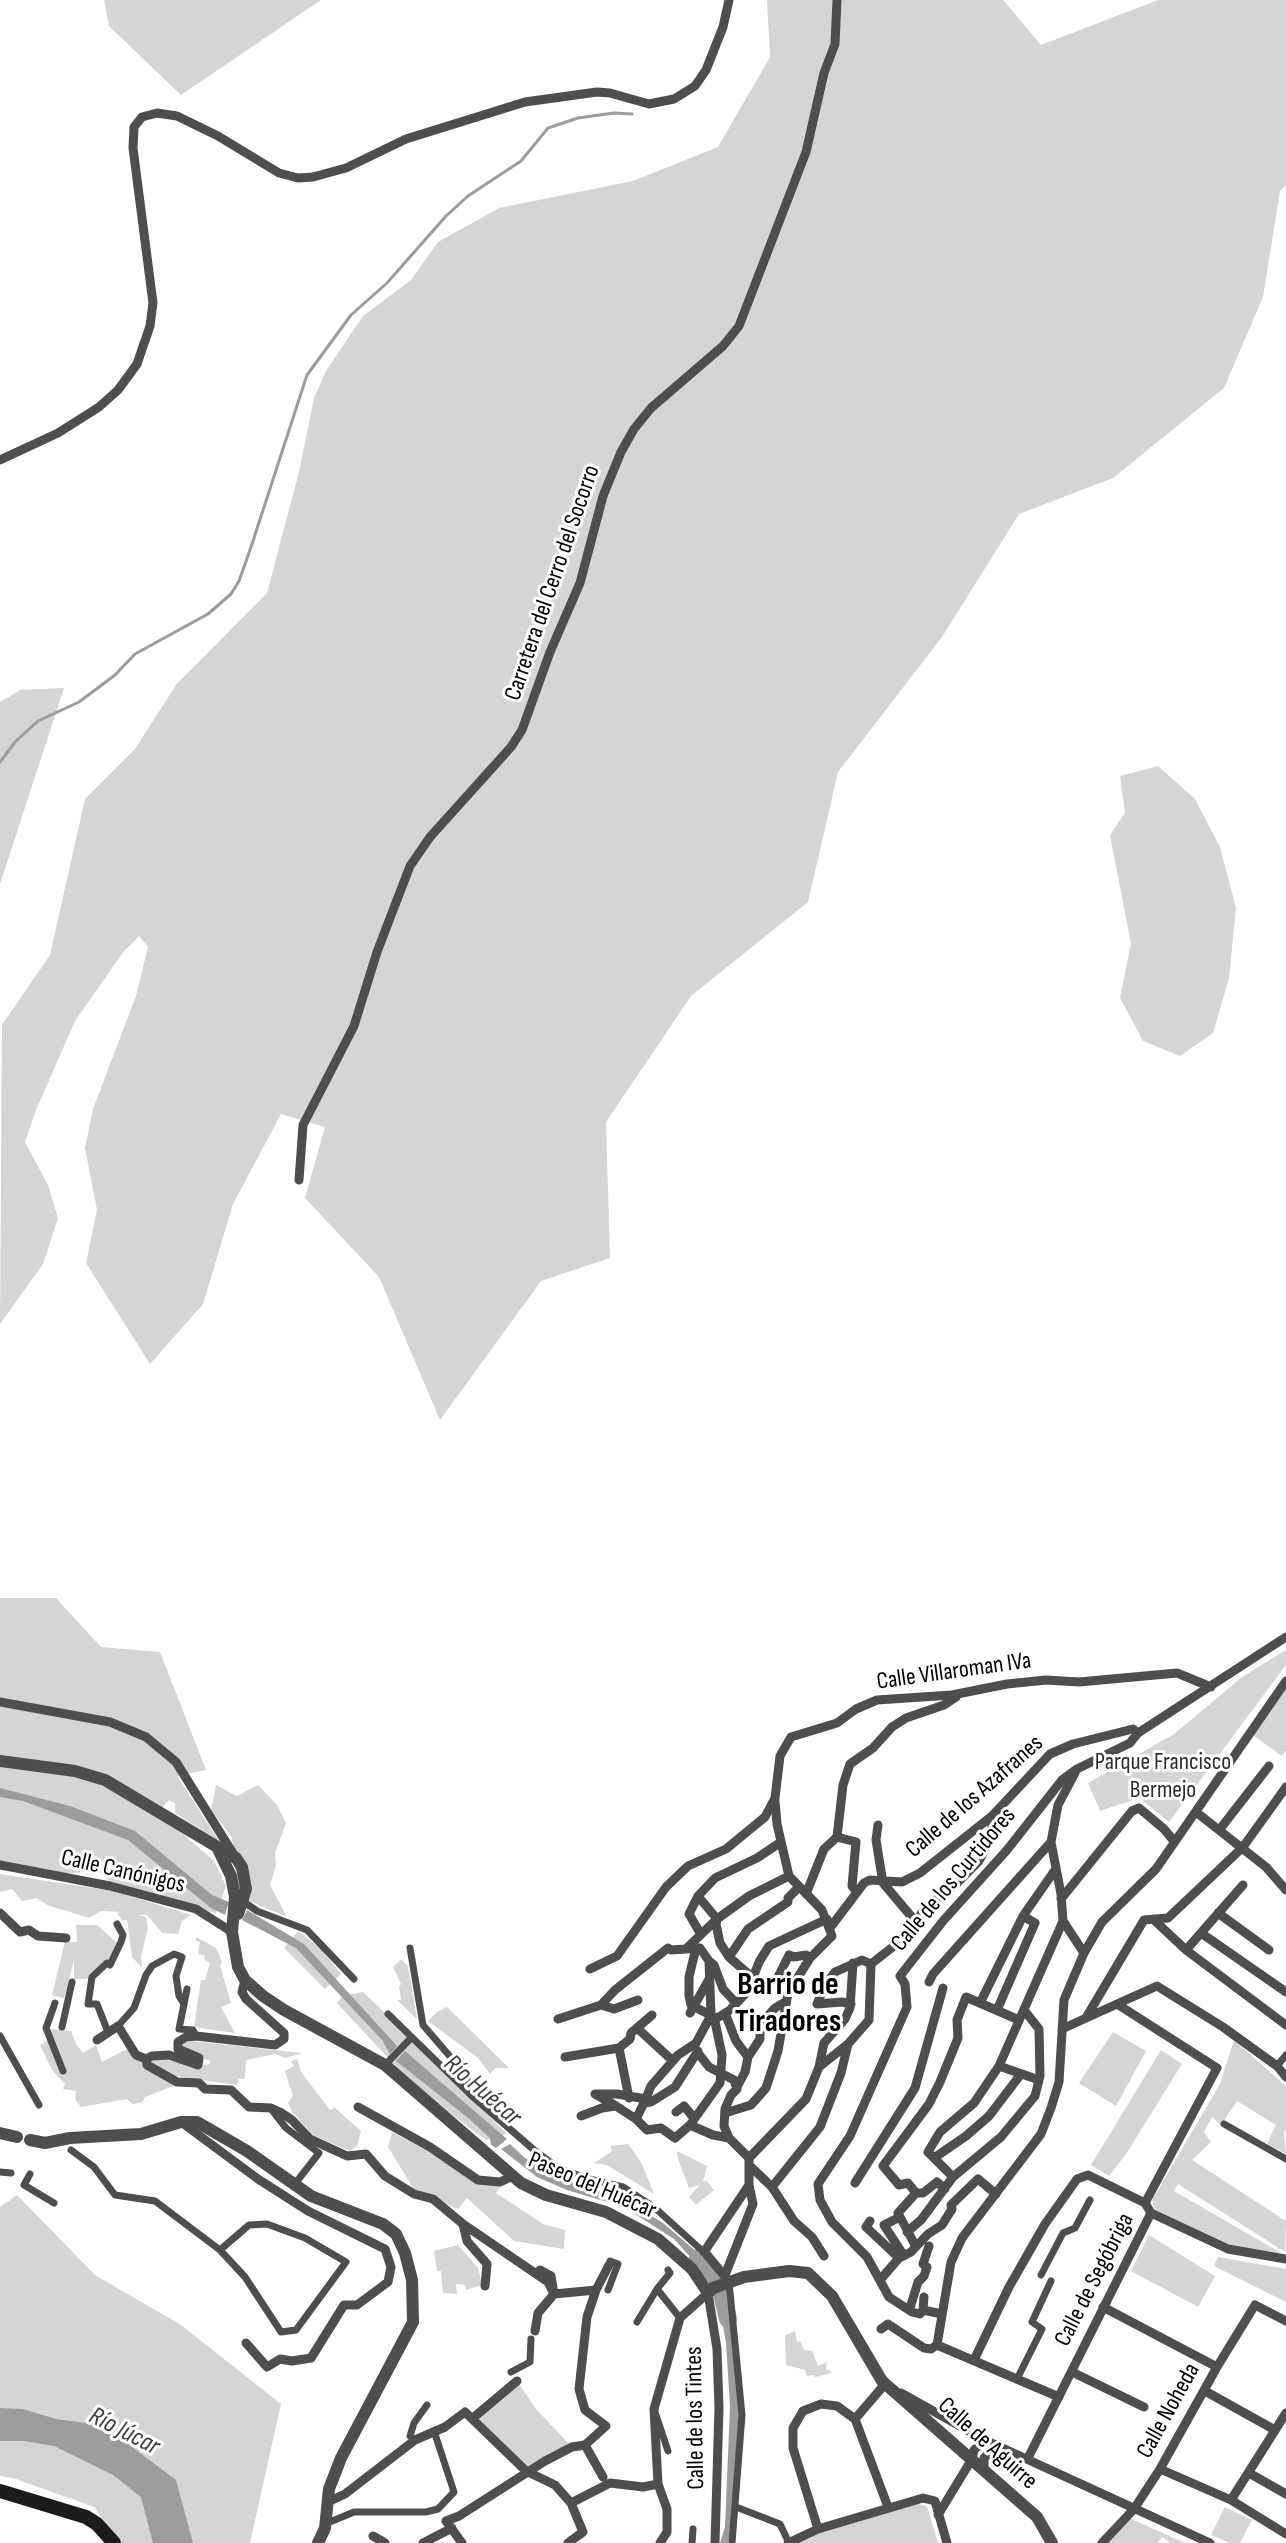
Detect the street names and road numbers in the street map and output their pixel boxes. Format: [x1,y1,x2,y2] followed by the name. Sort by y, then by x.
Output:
[499,462,607,704] street label: Carretera del Cerro del Socorro
[875,1647,1033,1697] street label: Calle Villaroman IVa
[900,1729,1050,1865] street label: Calle de los Azafranes
[886,1802,1022,1958] street label: Calle de los Curtidores
[58,1844,188,1900] street label: Calle Canónigos
[524,2146,660,2226] street label: Paseo del Huécar
[1049,2209,1141,2351] street label: Calle de Segóbriga
[680,2346,712,2490] street label: Calle de los Tintes
[1131,2358,1207,2464] street label: Calle Noheda
[931,2392,1043,2496] street label: Calle de Aguirre

